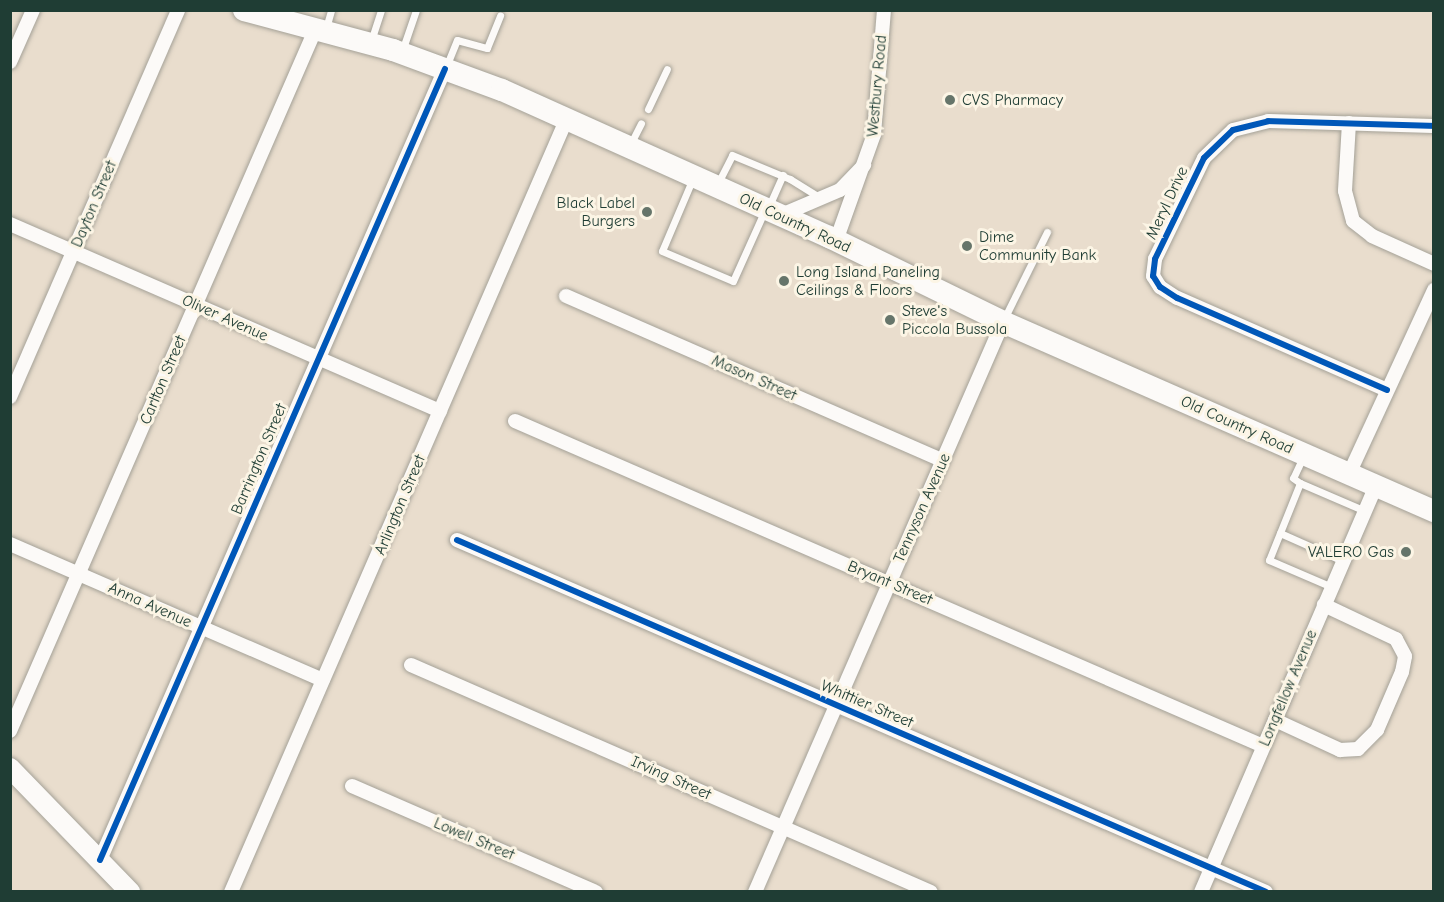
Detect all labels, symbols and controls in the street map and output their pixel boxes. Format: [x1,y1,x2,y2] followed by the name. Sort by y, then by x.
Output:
[863,34,891,138] street label: Westbury Road
[962,90,1063,110] place label: CVS Pharmacy
[943,93,957,107] marker: CVS Pharmacy
[67,158,121,250] street label: Dayton Street
[1142,164,1192,242] street label: Meryl Drive
[736,189,854,257] street label: Old Country Road
[556,193,635,231] place label: Black Label Burgers
[640,205,654,219] marker: Black Label Burgers
[979,227,1096,265] place label: Dime Community Bank
[960,239,974,253] marker: Dime Community Bank
[796,262,940,300] place label: Long Island Paneling Ceilings & Floors
[777,274,791,288] marker: Long Island Paneling Ceilings & Floors
[179,290,271,346] street label: Oliver Avenue
[902,301,1007,339] place label: Steve's Piccola Bussola
[883,313,897,327] marker: Steve's Piccola Bussola
[136,333,190,427] street label: Carlton Street
[709,351,799,405] street label: Mason Street
[1178,392,1296,458] street label: Old Country Road
[227,401,291,517] street label: Barrington Street
[889,450,955,566] street label: Tennyson Avenue
[370,452,430,558] street label: Arlington Street
[1308,542,1394,562] place label: VALERO Gas
[1399,545,1413,559] marker: VALERO Gas
[845,557,935,609] street label: Bryant Street
[105,578,195,632] street label: Anna Avenue
[1255,627,1321,749] street label: Longfellow Avenue
[818,676,916,732] street label: Whittier Street
[628,752,714,804] street label: Irving Street
[431,813,517,865] street label: Lowell Street

